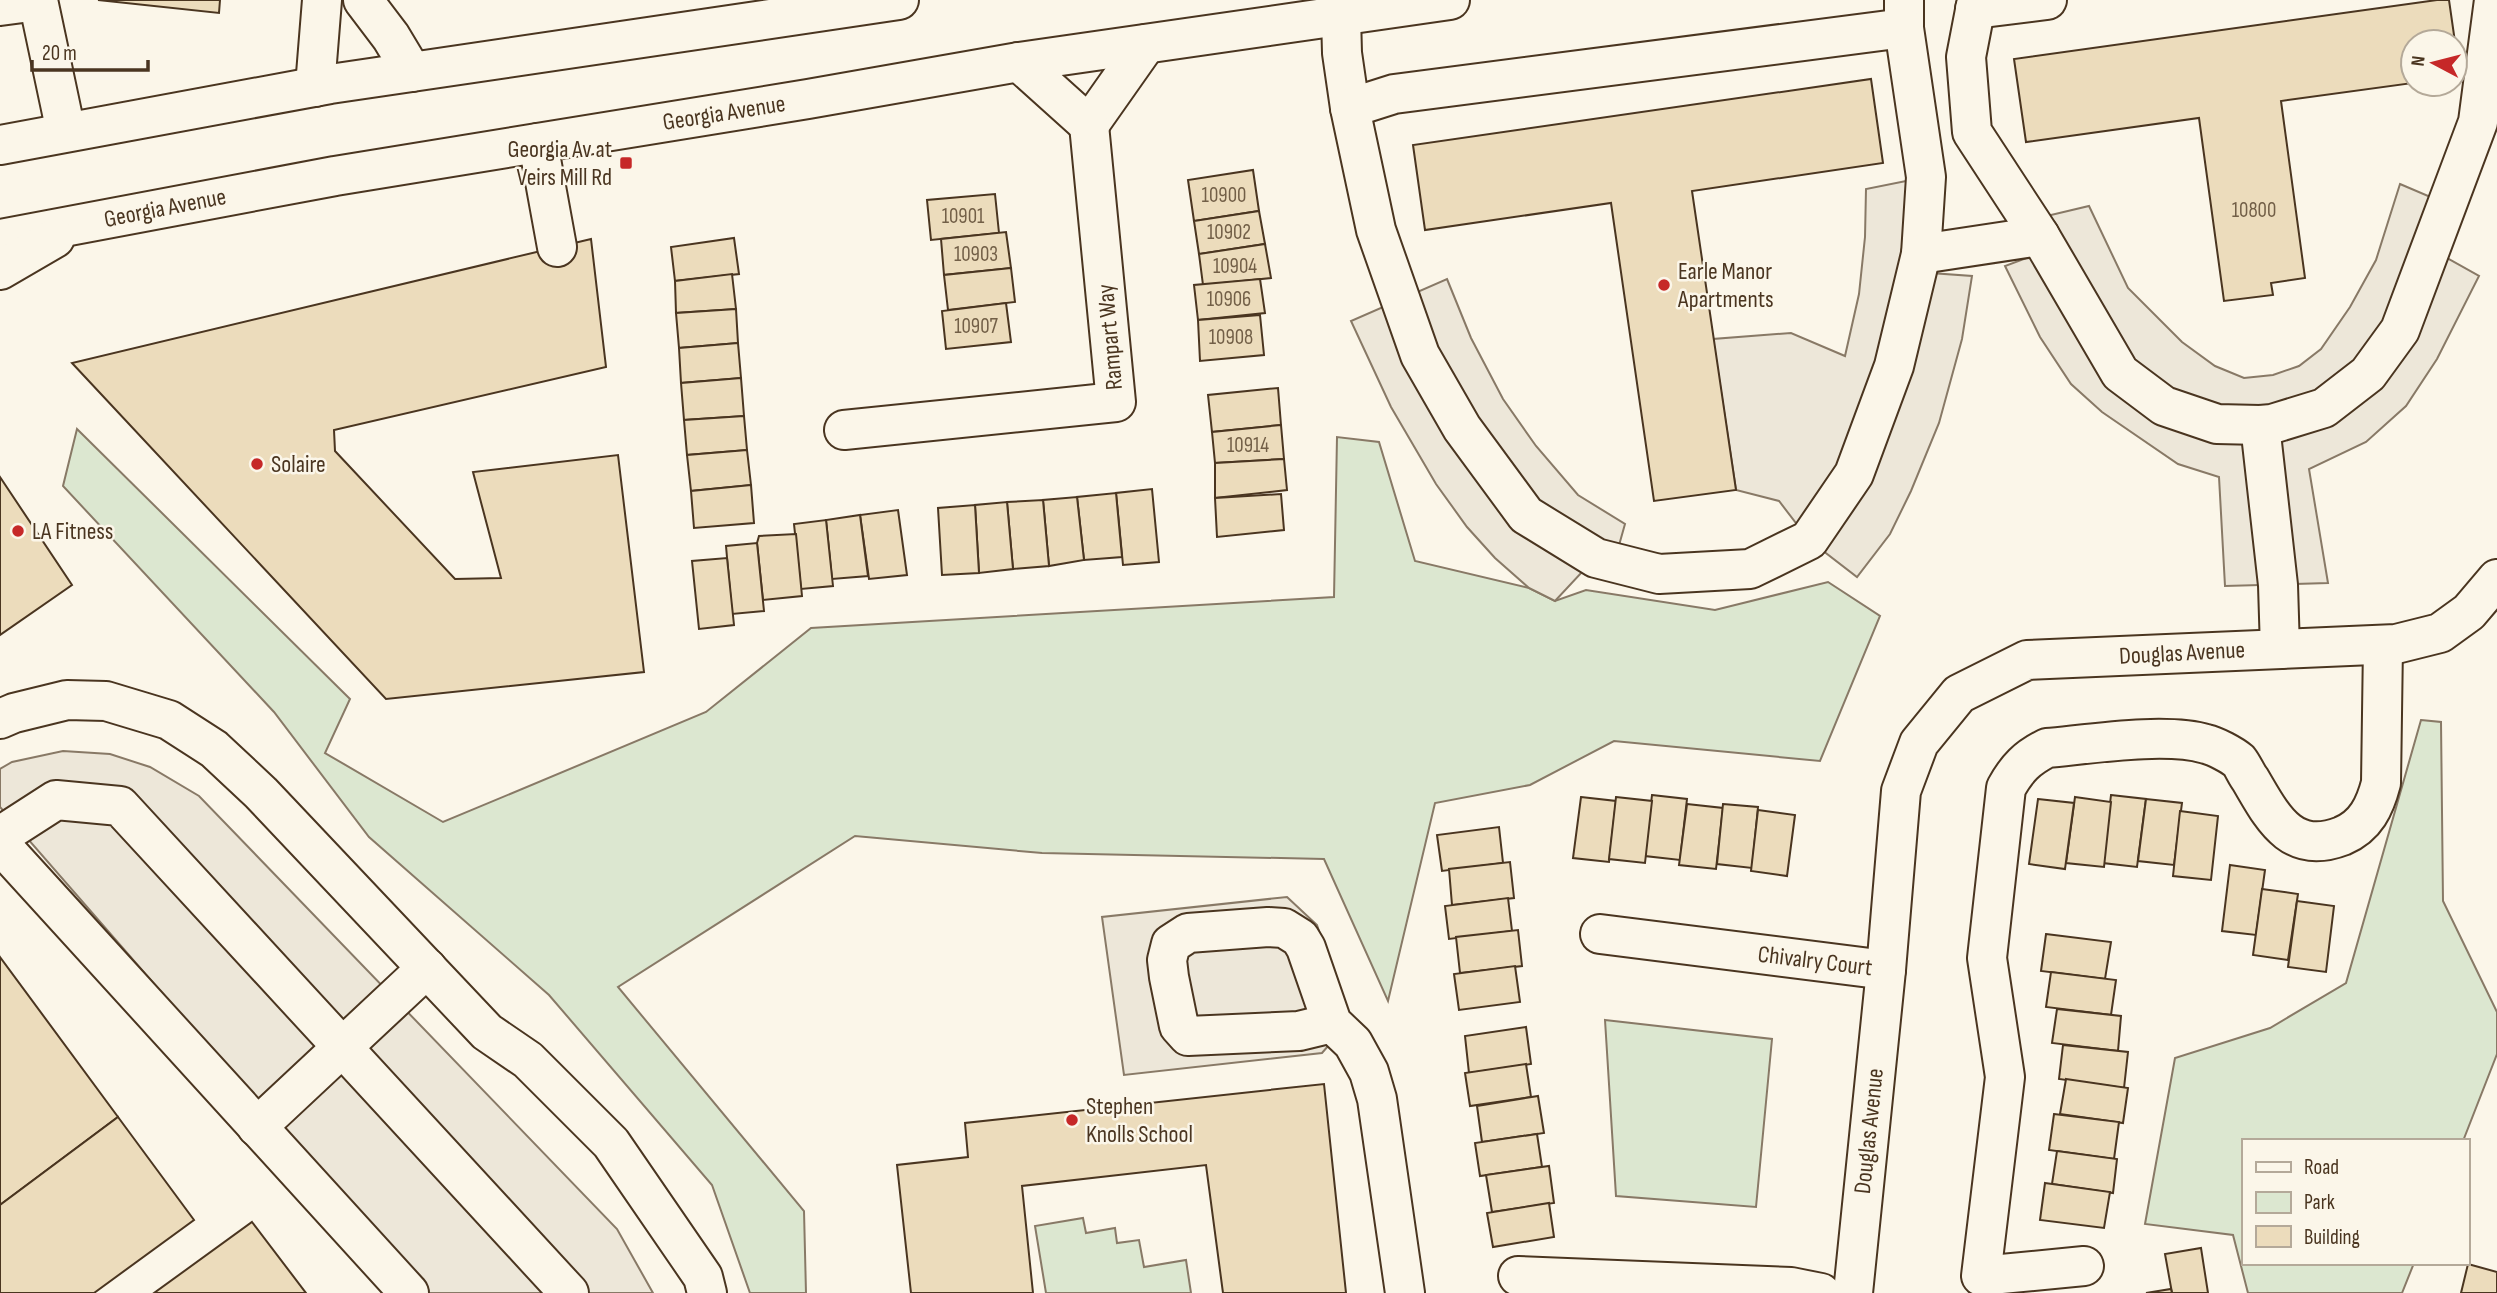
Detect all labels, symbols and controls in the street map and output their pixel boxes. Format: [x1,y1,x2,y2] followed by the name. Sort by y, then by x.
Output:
[32,28,147,72] scale bar
[2399,28,2469,98] north arrow
[42,41,77,66] text: 20 m
[2407,55,2431,68] text: N
[661,89,787,137] street label: Georgia Avenue
[507,135,612,192] place label: Georgia Av at Veirs Mill Rd
[618,155,634,171] marker: Georgia Av at Veirs Mill Rd
[102,182,228,234] street label: Georgia Avenue
[1202,183,1246,208] house number: 10900
[2232,198,2276,223] house number: 10800
[942,204,985,229] house number: 10901
[1207,220,1251,245] house number: 10902
[954,242,998,267] house number: 10903
[1213,254,1257,279] house number: 10904
[1677,257,1774,314] place label: Earle Manor Apartments
[1656,277,1672,293] marker: Earle Manor Apartments
[1091,283,1129,391] street label: Rampart Way
[1207,287,1251,312] house number: 10906
[954,314,998,339] house number: 10907
[1209,325,1253,350] house number: 10908
[1227,433,1269,458] house number: 10914
[271,450,326,479] place label: Solaire
[249,456,265,472] marker: Solaire
[32,517,113,546] place label: LA Fitness
[10,523,26,539] marker: LA Fitness
[2118,635,2246,671] street label: Douglas Avenue
[1756,940,1874,982] street label: Chivalry Court
[1848,1067,1890,1195] street label: Douglas Avenue
[1086,1092,1193,1149] place label: Stephen Knolls School
[1064,1112,1080,1128] marker: Stephen Knolls School
[2242,1139,2469,1265] legend
[2304,1155,2339,1180] text: Road
[2304,1190,2335,1215] text: Park
[2304,1225,2360,1250] text: Building

